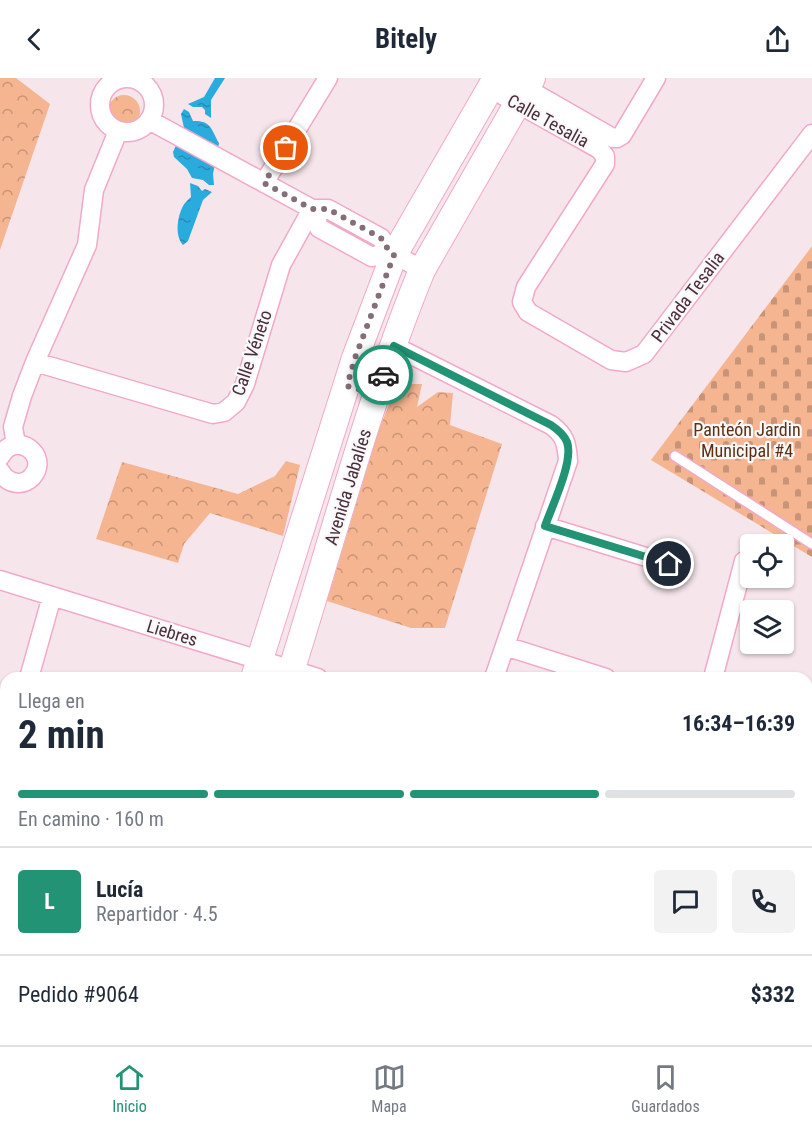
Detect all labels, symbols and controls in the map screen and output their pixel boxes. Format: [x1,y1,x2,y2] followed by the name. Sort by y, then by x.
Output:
[18,23,51,56] icon: back
[375,23,437,55] text: Bitely
[761,23,794,56] icon: share
[504,90,593,152] street label: Calle Tesalia
[260,122,311,173] pin
[269,131,302,164] icon: bag
[647,247,728,346] street label: Privada Tesalia
[227,307,276,398] street label: Calle Véneto
[353,345,413,405] courier
[367,359,400,392] icon: car
[693,419,801,461] park label: Panteón Jardin Municipal #4
[320,426,375,547] street label: Avenida Jabalíes
[740,534,794,654] map controls
[740,534,794,588] button: locate
[643,538,694,589] pin
[652,547,685,580] icon: home
[740,600,794,654] button: layers
[144,615,200,650] street label: Liebres
[18,689,85,713] text: Llega en
[682,711,795,736] text: 16:34–16:39
[18,712,105,758] text: 2 min
[18,807,164,831] text: En camino · 160 m
[654,870,717,933] button: chat
[732,870,795,933] button: phone
[96,877,143,902] text: Lucía
[44,889,55,914] text: L
[96,902,218,926] text: Repartidor · 4.5
[18,982,139,1007] text: Pedido #9064
[751,982,795,1007] text: $332
[112,1061,147,1116] tab: Inicio
[371,1061,407,1116] tab: Mapa
[631,1061,700,1116] tab: Guardados

